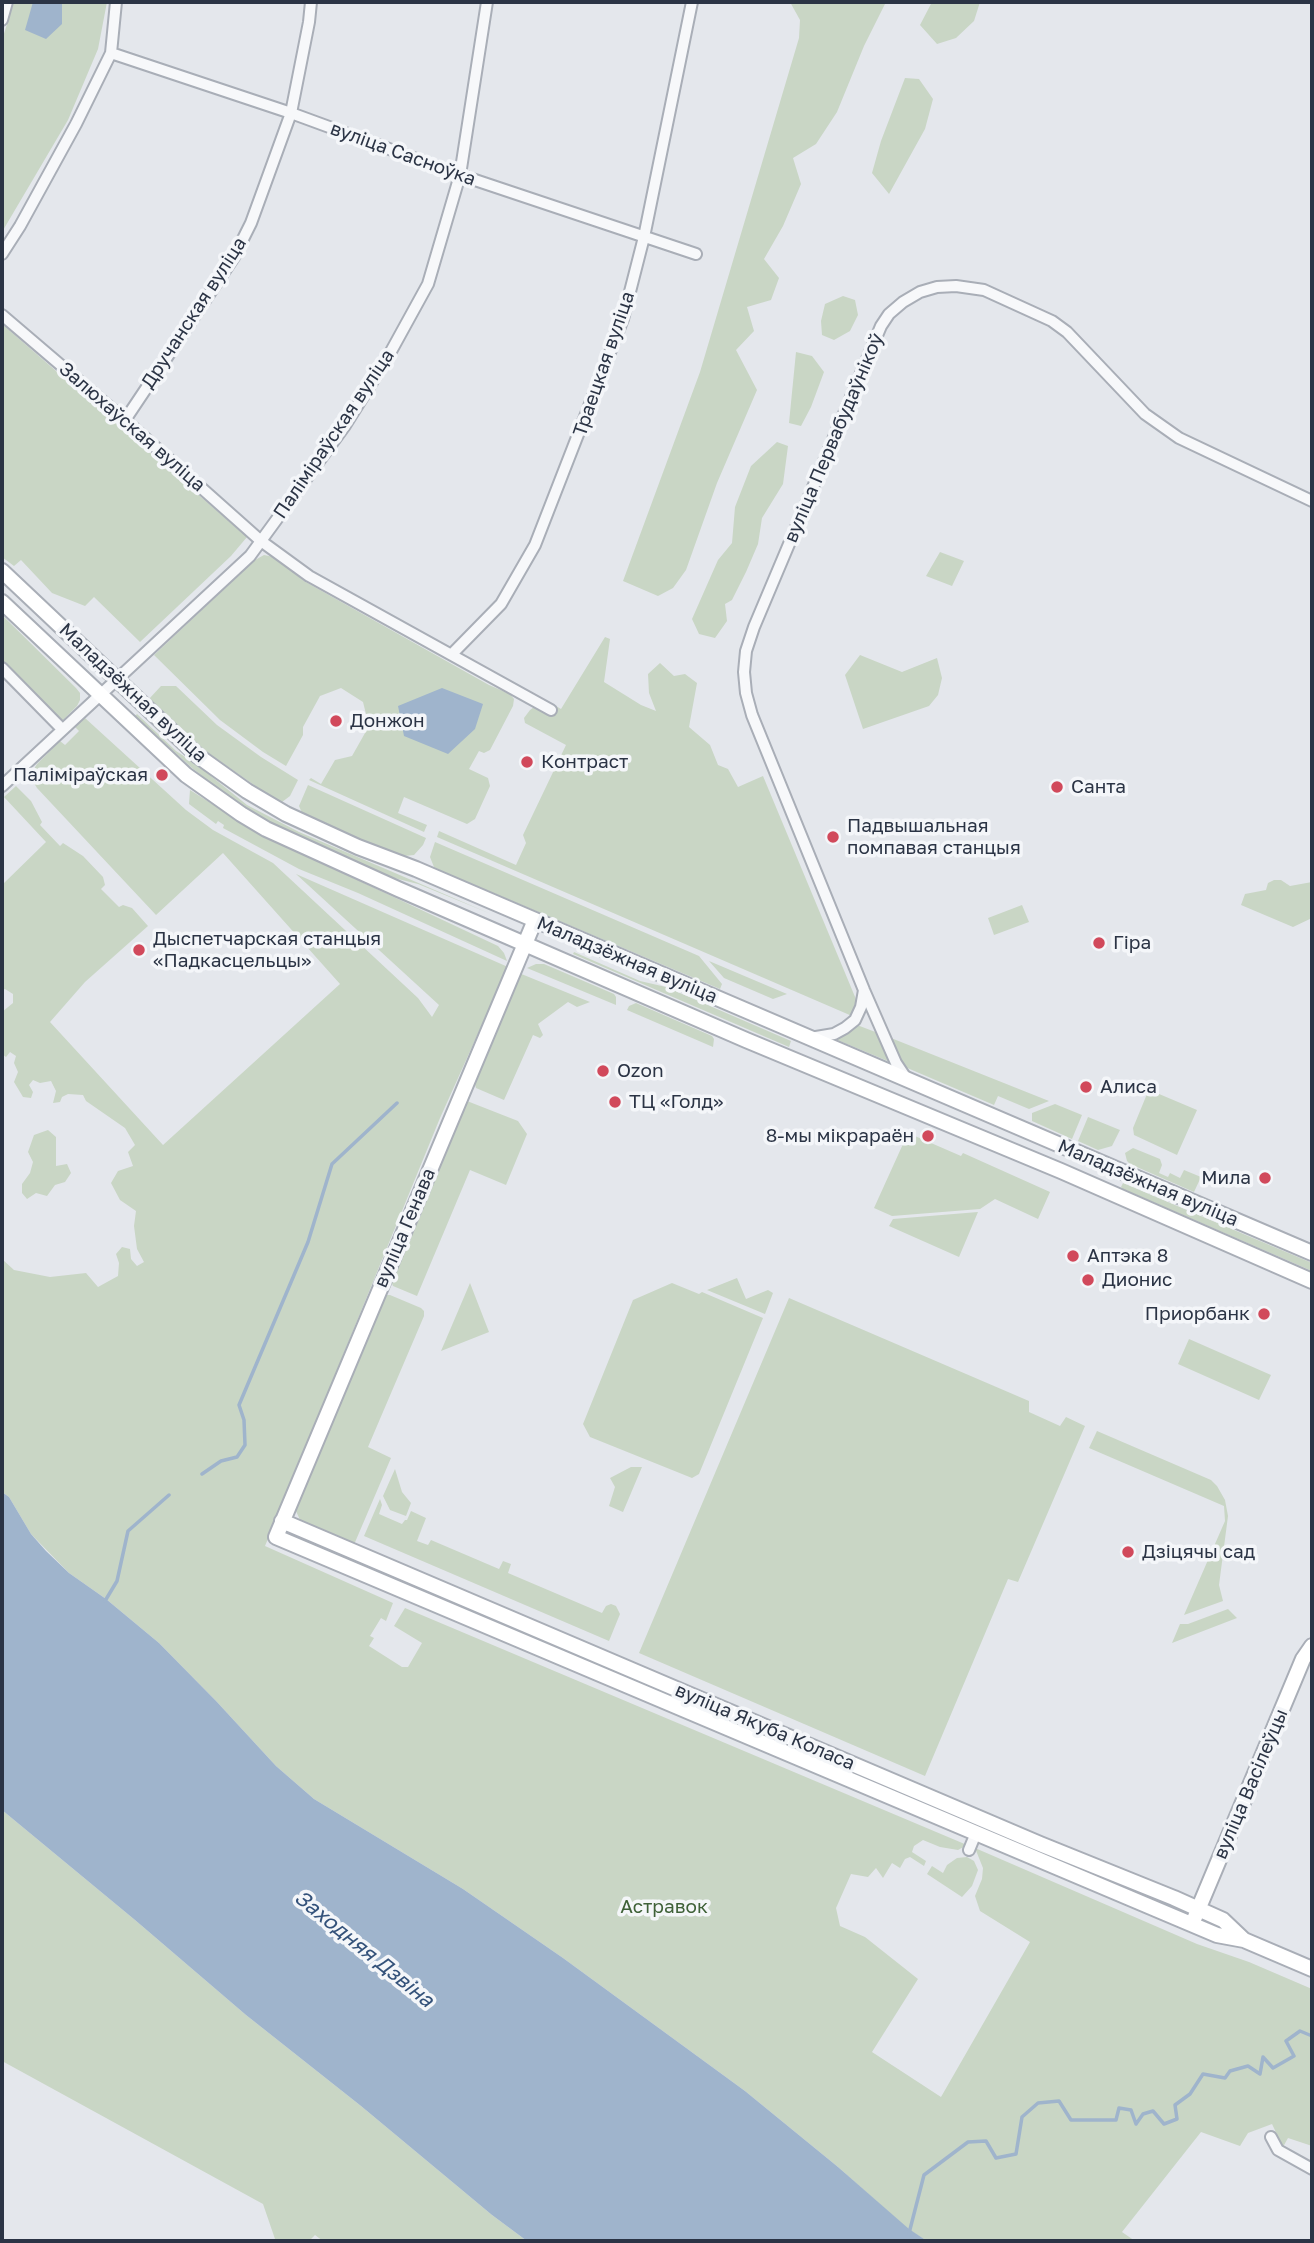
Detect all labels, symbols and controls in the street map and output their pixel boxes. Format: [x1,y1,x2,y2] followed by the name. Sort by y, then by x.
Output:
[327,117,479,191] street label: вуліца Сасноўка
[137,233,251,393] street label: Дручанская вуліца
[568,288,640,440] street label: Траецкая вуліца
[779,330,889,546] street label: вуліца Первабудаўнікоў
[269,345,399,523] street label: Паліміраўская вуліца
[54,357,210,497] street label: Залюхаўская вуліца
[54,619,212,767] street label: Маладзёжная вуліца
[350,710,424,732] place label: Донжон
[328,713,344,729] marker: Донжон
[541,751,628,773] place label: Контраст
[519,754,535,770] marker: Контраст
[13,764,148,786] place label: Паліміраўская
[154,767,170,783] marker: Паліміраўская
[1071,776,1126,798] place label: Санта
[1049,779,1065,795] marker: Санта
[847,815,1021,859] place label: Падвышальная помпавая станцыя
[825,829,841,845] marker: Падвышальная помпавая станцыя
[533,912,721,1008] street label: Маладзёжная вуліца
[153,928,381,972] place label: Дыспетчарская станцыя «Падкасцельцы»
[1113,932,1151,954] place label: Гіра
[1091,935,1107,951] marker: Гіра
[131,942,147,958] marker: Дыспетчарская станцыя «Падкасцельцы»
[617,1060,664,1082] place label: Ozon
[595,1063,611,1079] marker: Ozon
[1100,1076,1157,1098] place label: Алиса
[1078,1079,1094,1095] marker: Алиса
[629,1091,723,1113] place label: ТЦ «Голд»
[607,1094,623,1110] marker: ТЦ «Голд»
[766,1125,914,1147] place label: 8-мы мікрараён
[920,1128,936,1144] marker: 8-мы мікрараён
[1054,1135,1242,1231] street label: Маладзёжная вуліца
[370,1165,440,1291] street label: вуліца Генава
[1201,1167,1251,1189] place label: Мила
[1257,1170,1273,1186] marker: Мила
[1087,1245,1168,1267] place label: Аптэка 8
[1065,1248,1081,1264] marker: Аптэка 8
[1102,1269,1172,1291] place label: Дионис
[1080,1272,1096,1288] marker: Дионис
[1145,1303,1250,1325] place label: Приорбанк
[1256,1306,1272,1322] marker: Приорбанк
[1142,1541,1255,1563] place label: Дзіцячы сад
[1120,1544,1136,1560] marker: Дзіцячы сад
[672,1679,858,1775] street label: вуліца Якуба Коласа
[1209,1705,1293,1863] street label: вуліца Васілеўцы
[289,1885,439,2013] water label: Заходняя Дзвіна
[620,1896,708,1918] park label: Астравок

